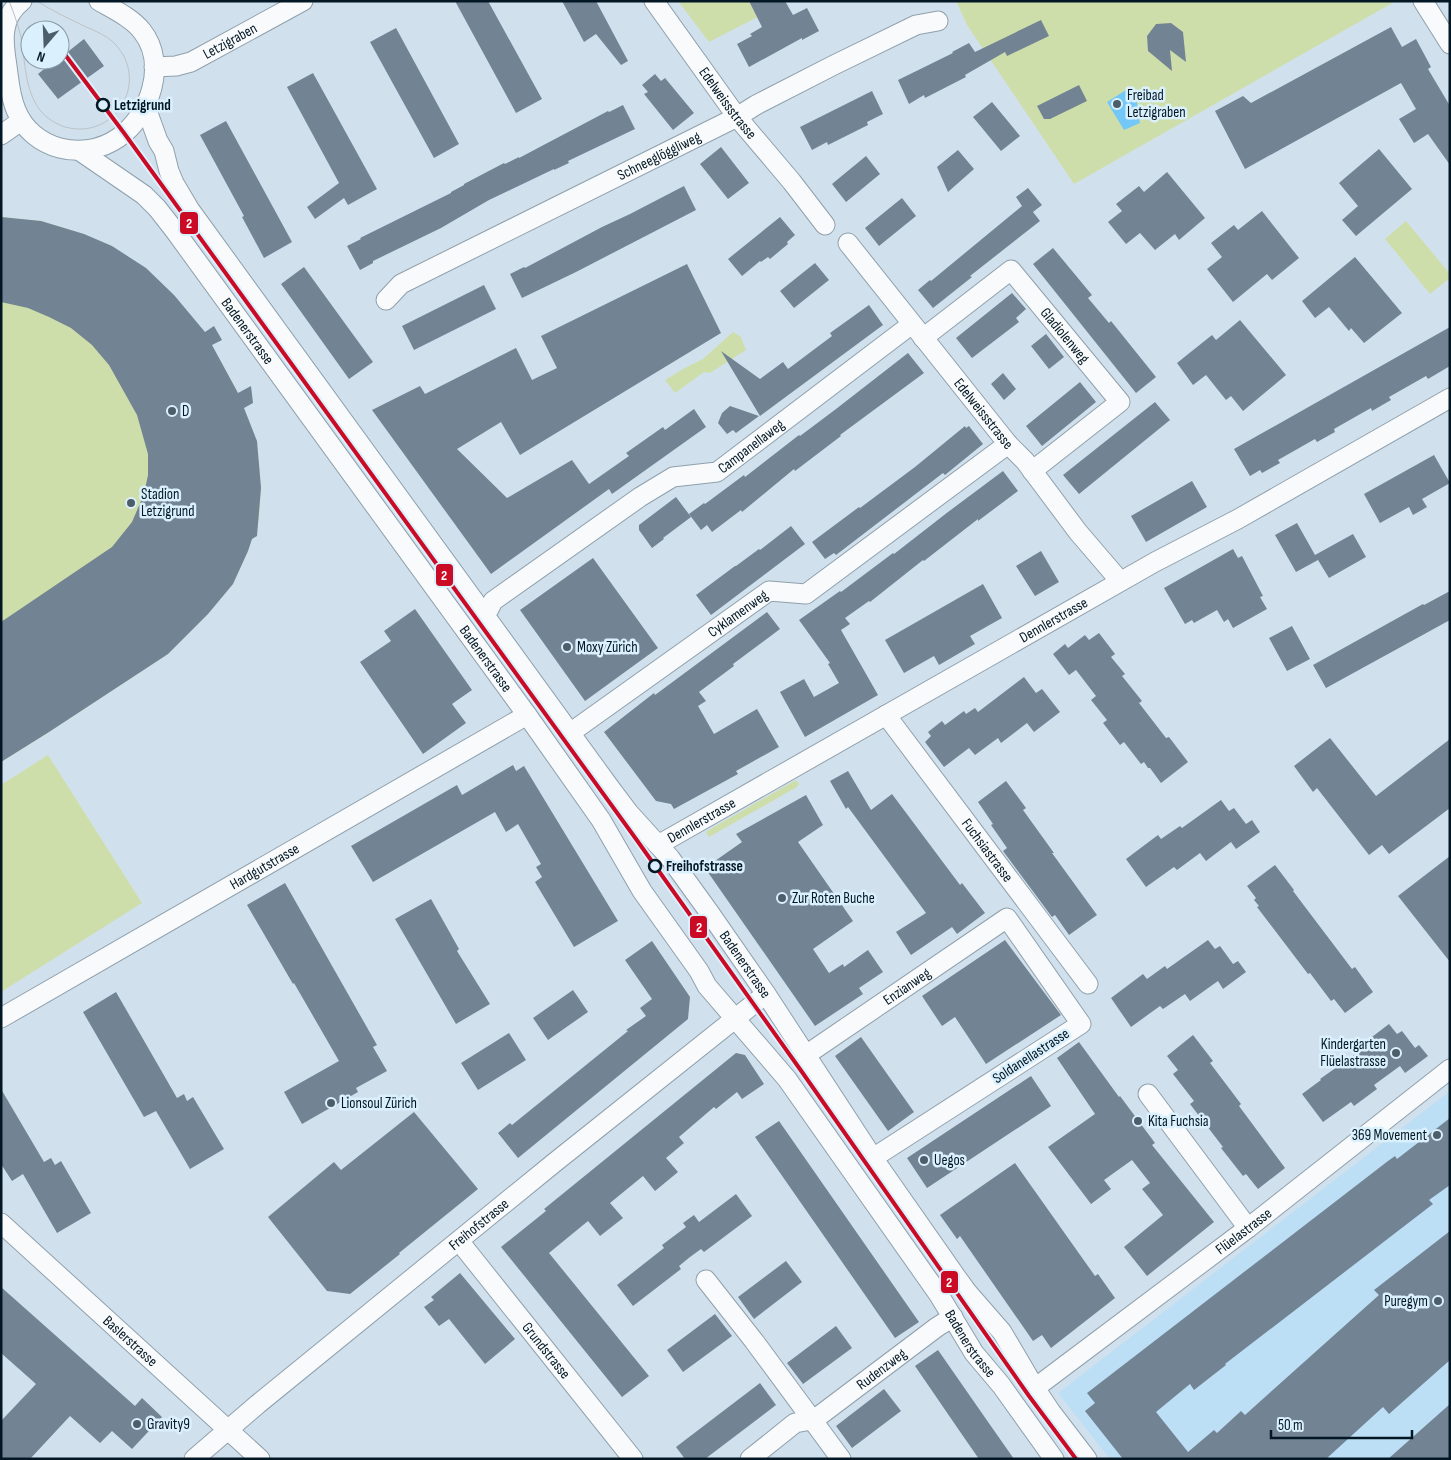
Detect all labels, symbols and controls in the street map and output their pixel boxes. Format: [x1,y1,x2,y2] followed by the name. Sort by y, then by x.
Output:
[200,18,260,63] street label: Letzigraben
[20,20,70,70] north arrow
[35,48,47,66] text: N
[695,63,761,143] street label: Edelweissstrasse
[1127,86,1186,122] place label: Freibad Letzigraben
[114,96,171,115] place label: Letzigrund
[96,98,110,112] marker: Letzigrund
[1111,98,1123,110] marker: Freibad Letzigraben
[614,127,704,184] street label: Schneeglöggliweg
[179,211,199,235] line badge: 2
[186,215,192,232] text: 2
[217,294,278,368] street label: Badenerstrasse
[1036,303,1094,367] street label: Gladiolenweg
[950,374,1017,453] street label: Edelweissstrasse
[182,402,189,421] place label: D
[166,405,178,417] marker: D
[714,415,788,477] street label: Campanellaweg
[141,485,194,521] place label: Stadion Letzigrund
[125,497,137,509] marker: Stadion Letzigrund
[435,563,454,587] line badge: 2
[441,567,447,584] text: 2
[704,585,772,641] street label: Cyklamenweg
[1016,593,1091,647] street label: Dennlerstrasse
[455,622,517,696] street label: Badenerstrasse
[577,638,638,657] place label: Moxy Zürich
[561,641,573,653] marker: Moxy Zürich
[664,793,739,847] street label: Dennlerstrasse
[957,815,1018,886] street label: Fuchsiastrasse
[226,839,303,894] street label: Hardgutstrasse
[666,857,743,876] place label: Freihofstrasse
[648,859,662,873] marker: Freihofstrasse
[792,889,875,908] place label: Zur Roten Buche
[776,892,788,904] marker: Zur Roten Buche
[689,915,708,939] line badge: 2
[696,919,702,936] text: 2
[715,927,775,1002] street label: Badenerstrasse
[879,963,934,1009] street label: Enzianweg
[989,1024,1073,1088] street label: Soldanellastrasse
[1320,1035,1386,1071] place label: Kindergarten Flüelastrasse
[1390,1047,1402,1059] marker: Kindergarten Flüelastrasse
[341,1094,417,1113] place label: Lionsoul Zürich
[325,1097,337,1109] marker: Lionsoul Zürich
[1148,1112,1209,1131] place label: Kita Fuchsia
[1132,1115,1144,1127] marker: Kita Fuchsia
[1352,1126,1427,1145] place label: 369 Movement
[1431,1129,1443,1141] marker: 369 Movement
[934,1151,965,1170] place label: Uegos
[918,1154,930,1166] marker: Uegos
[445,1194,513,1254] street label: Freihofstrasse
[1212,1204,1276,1259] street label: Flüelastrasse
[940,1270,959,1294] line badge: 2
[946,1274,952,1291] text: 2
[1384,1292,1428,1311] place label: Puregym
[1432,1295,1444,1307] marker: Puregym
[941,1306,1000,1381] street label: Badenerstrasse
[99,1311,162,1371] street label: Baslerstrasse
[518,1318,575,1383] street label: Grundstrasse
[853,1344,910,1394] street label: Rudenzweg
[1271,1408,1412,1440] scale bar
[147,1415,190,1434] place label: Gravity9
[1278,1416,1303,1435] text: 50 m
[131,1418,143,1430] marker: Gravity9

